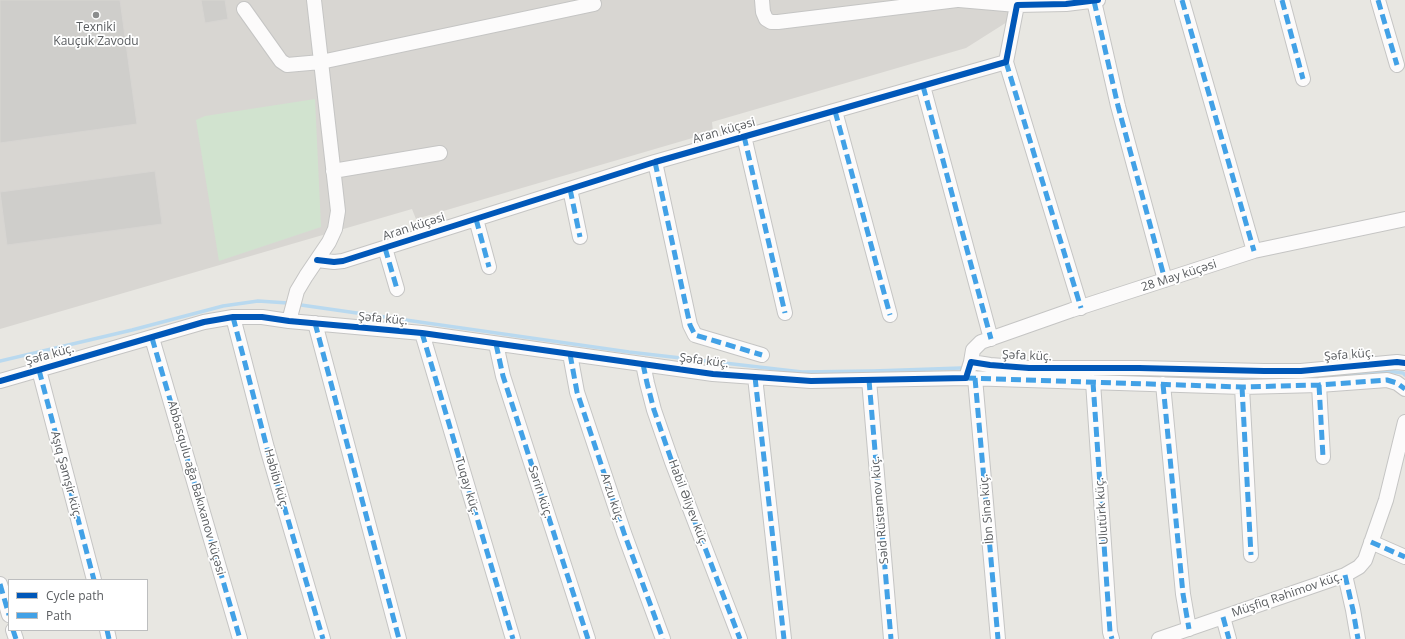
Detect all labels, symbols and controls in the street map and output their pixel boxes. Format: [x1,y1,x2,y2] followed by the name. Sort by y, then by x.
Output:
[91,10,101,20] marker: Texniki Kauçuk Zavodu
[53,21,139,49] place label: Texniki Kauçuk Zavodu
[691,115,757,147] street label: Aran küçəsi
[381,210,447,244] street label: Aran küçəsi
[1140,257,1218,295] street label: 28 May küçəsi
[358,310,408,328] street label: Şəfa küç.
[24,341,76,369] street label: Şəfa küç.
[1324,346,1374,364] street label: Şəfa küç.
[1002,348,1052,364] street label: Şəfa küç.
[678,351,730,371] street label: Şəfa küç.
[164,399,228,577] street label: Abbasqulu ağa Bakıxanov küçəsi
[47,429,85,521] street label: Aşıq Şəmşir küç.
[261,447,291,511] street label: Həbibi küç.
[451,455,483,517] street label: Tuqay küç.
[868,455,892,565] street label: Səid Rüstəmov küç.
[665,458,711,548] street label: Habil Əliyev küç.
[525,464,555,520] street label: Sərin küç.
[597,471,627,525] street label: Arzu küç.
[977,473,997,545] street label: İbn Sina küç.
[1092,477,1112,545] street label: Ulutürk küç.
[1230,569,1344,621] street label: Müşfiq Rəhimov küç.
[8,579,148,631] legend
[46,587,104,604] text: Cycle path
[46,607,72,624] text: Path

